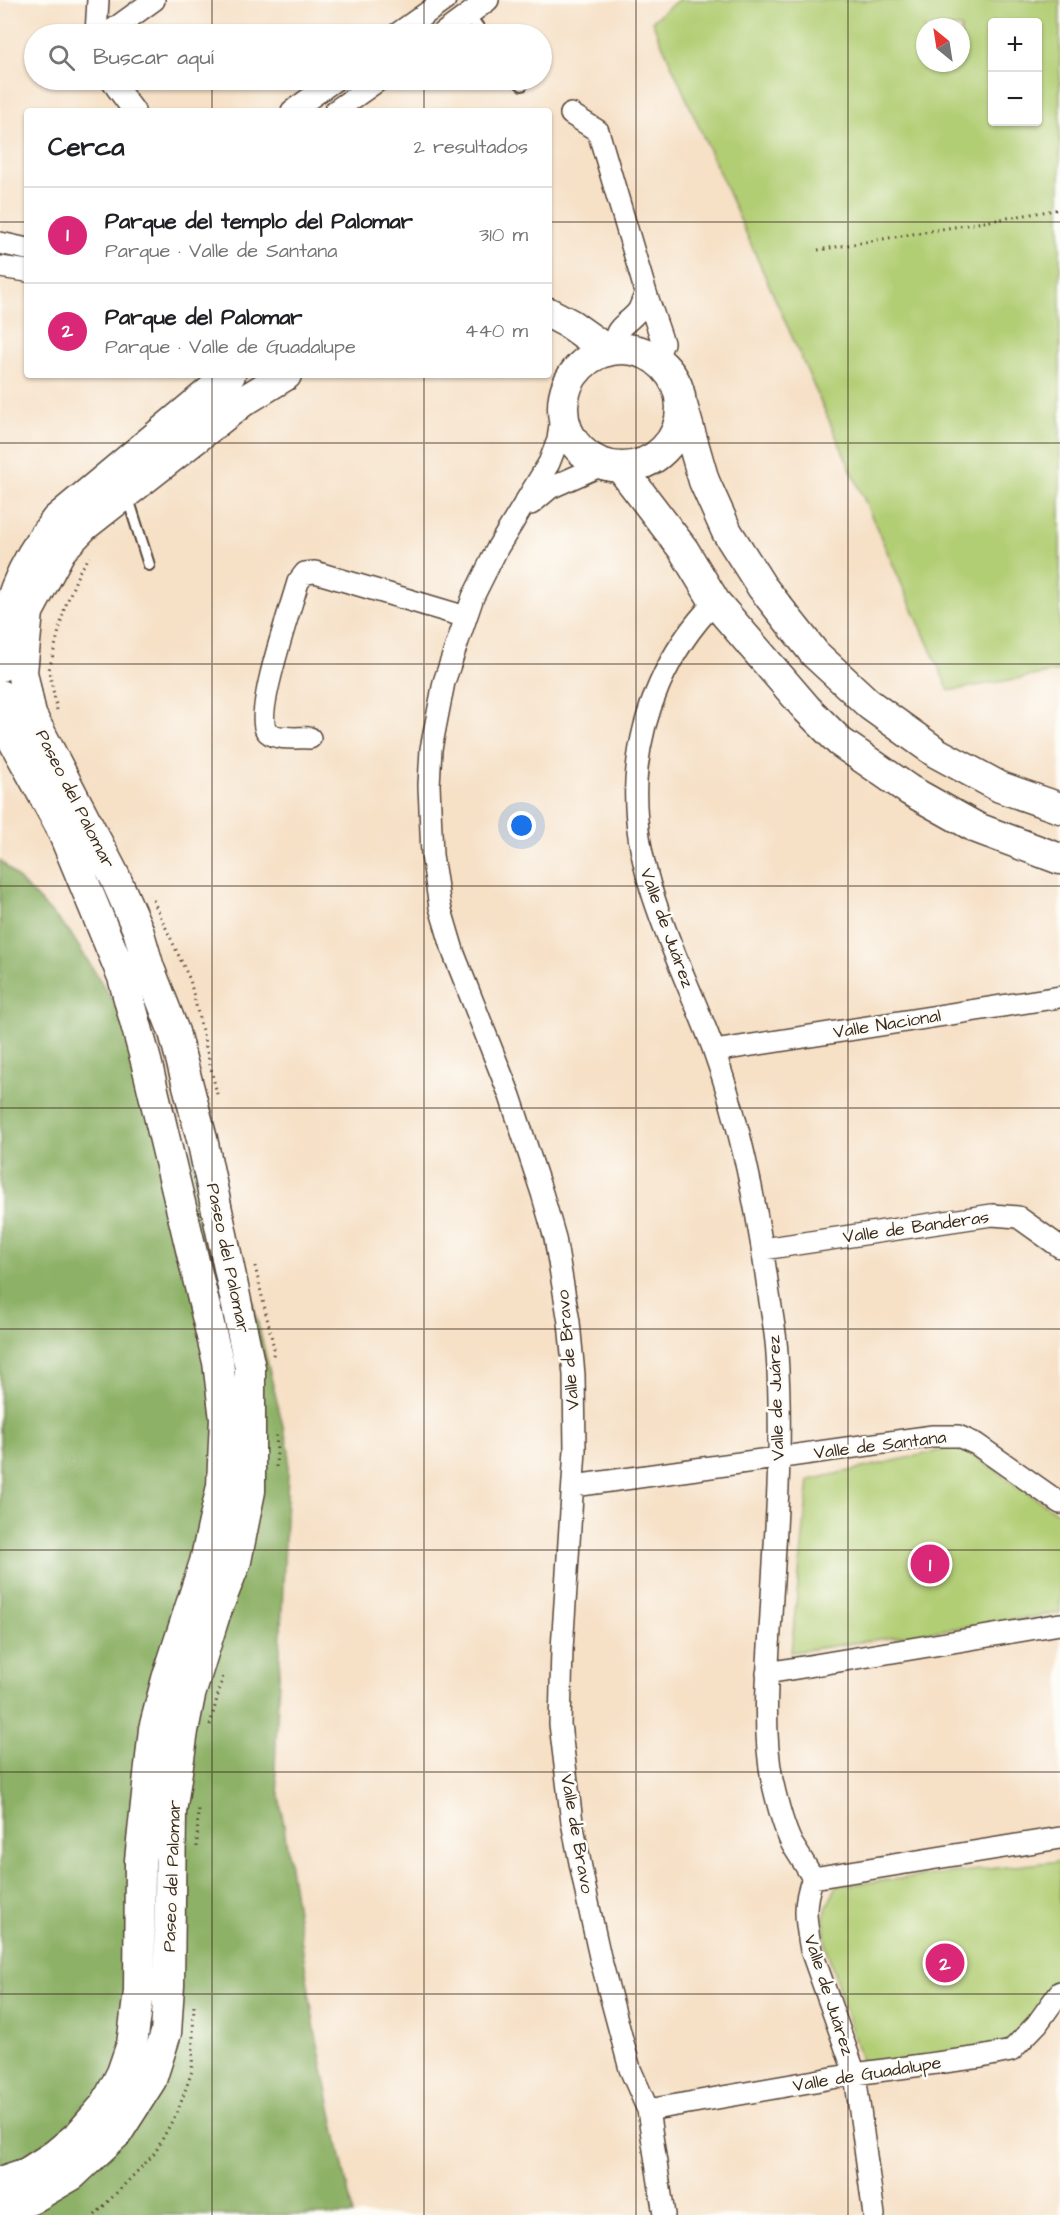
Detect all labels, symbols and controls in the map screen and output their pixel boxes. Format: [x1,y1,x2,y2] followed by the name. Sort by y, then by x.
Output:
[916,18,970,72] north arrow
[988,18,1042,126] map controls
[988,18,1042,72] button: +
[24,24,552,90] search box
[45,41,78,74] icon: search
[93,42,214,73] text: Buscar aquí
[988,72,1042,126] button: −
[48,129,125,165] text: Cerca
[414,133,528,161] text: 2 resultados
[105,206,413,237] text: Parque del templo del Palomar
[66,221,69,249] text: 1
[479,221,528,249] text: 310 m
[105,237,337,265] text: Parque · Valle de Santana
[105,302,303,333] text: Parque del Palomar
[62,317,73,345] text: 2
[465,317,528,345] text: 440 m
[105,333,356,361] text: Parque · Valle de Guadalupe
[29,725,121,873] street label: Paseo del Palomar
[507,811,536,840] your location
[634,865,700,991] street label: Valle de Juárez
[831,1003,943,1045] street label: Valle Nacional
[200,1181,256,1335] street label: Paseo del Palomar
[841,1204,991,1250] street label: Valle de Banderas
[550,1289,586,1411] street label: Valle de Bravo
[761,1335,791,1461] street label: Valle de Juárez
[812,1424,948,1466] street label: Valle de Santana
[910,1542,950,1586] pin: 1
[554,1772,600,1896] street label: Valle de Bravo
[157,1799,187,1953] street label: Paseo del Palomar
[798,1931,860,2059] street label: Valle de Juárez
[926,1940,964,1986] pin: 2
[791,2050,943,2098] street label: Valle de Guadalupe

